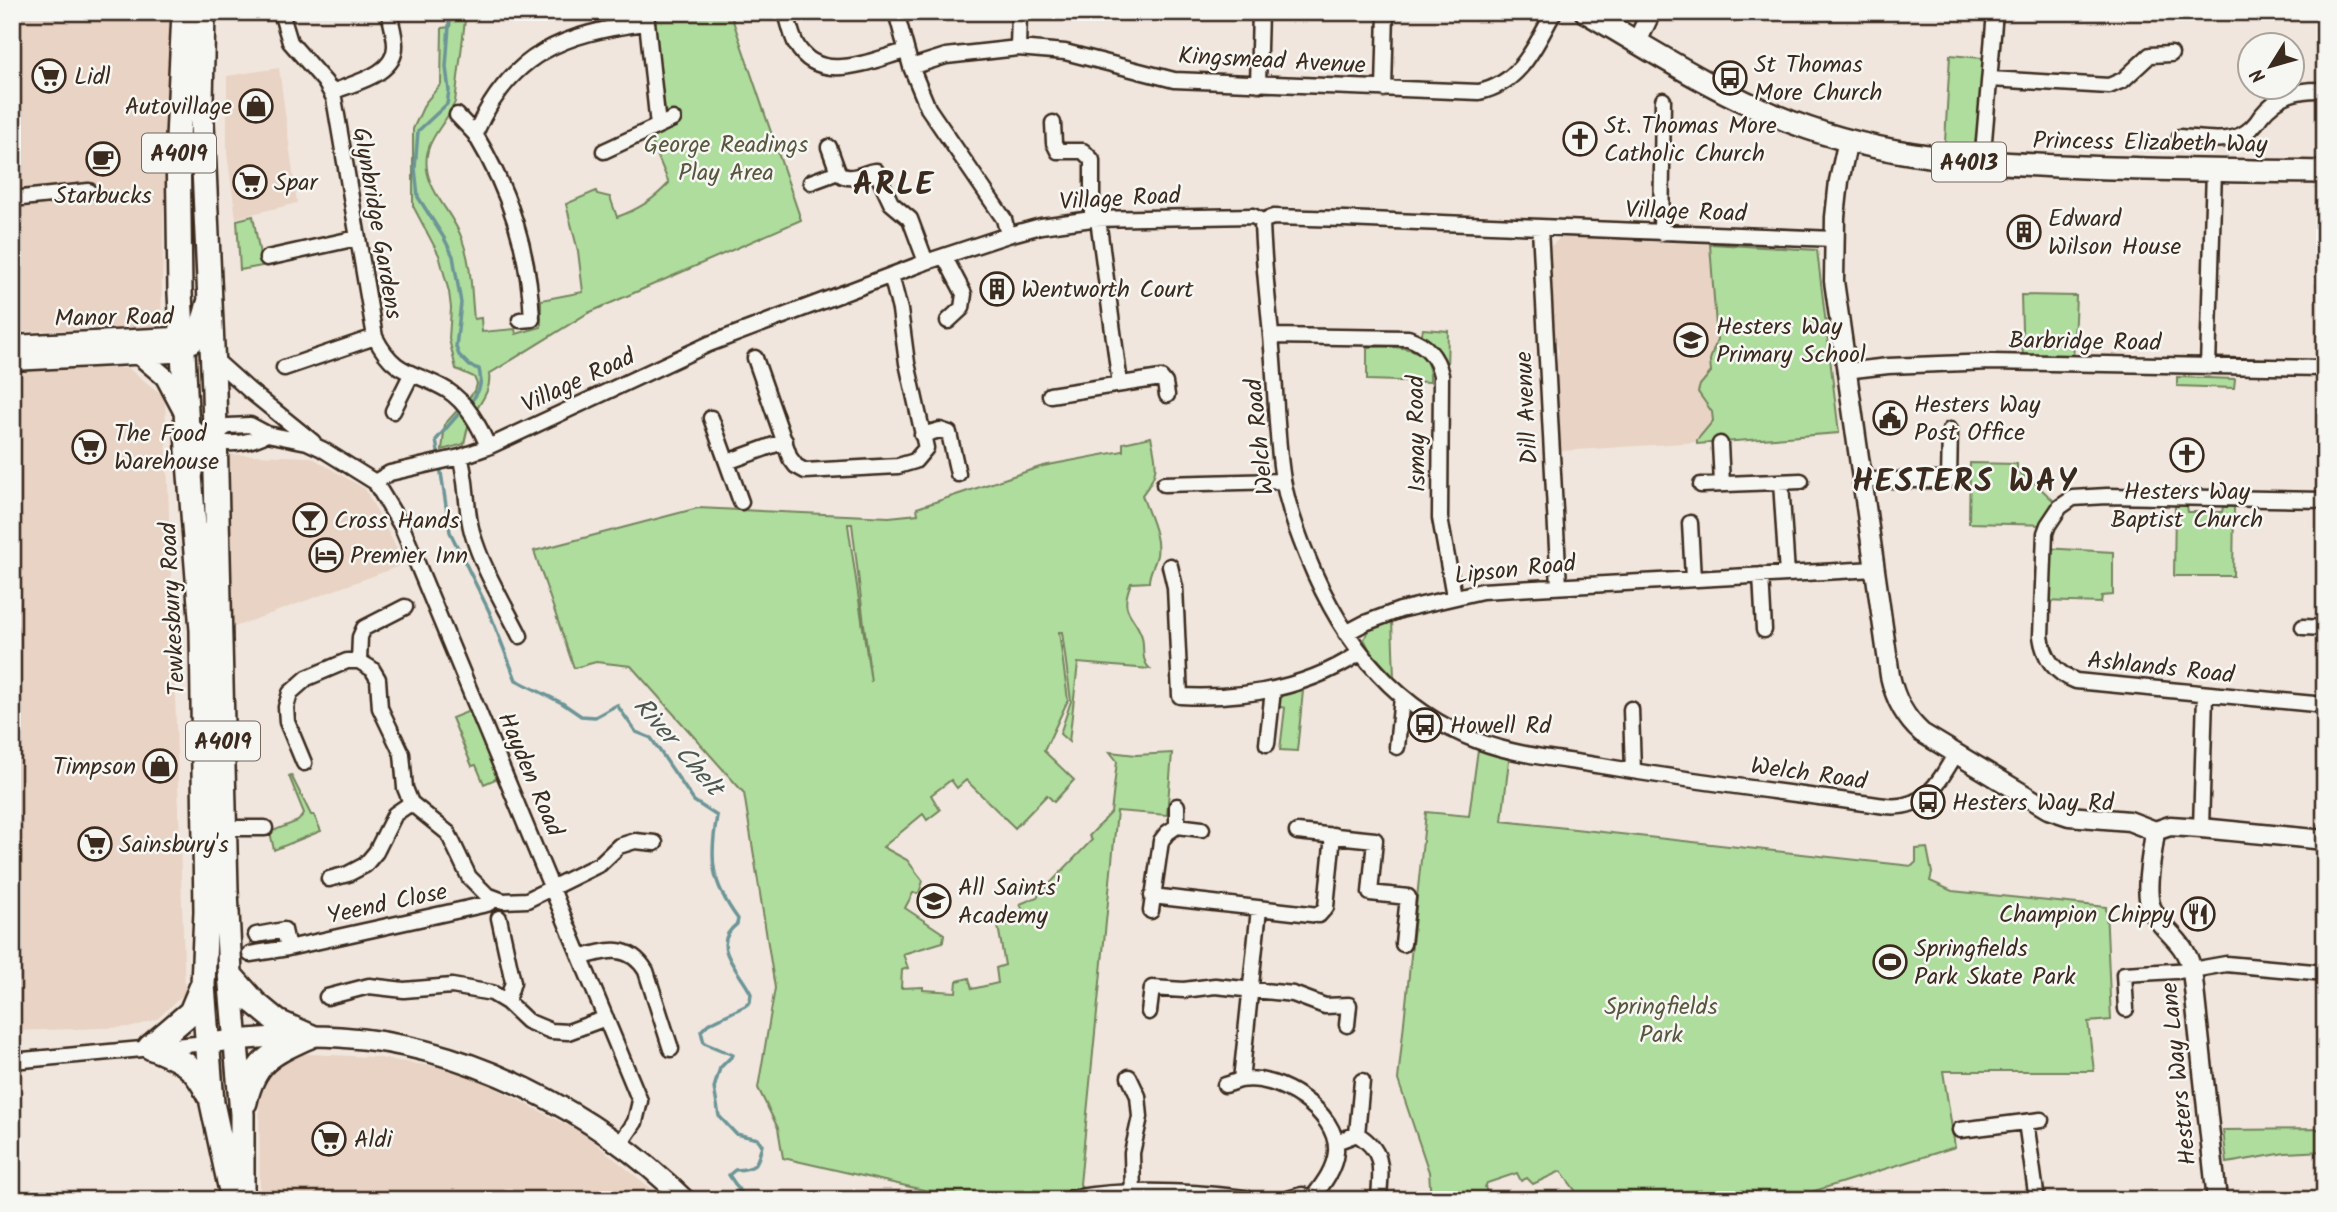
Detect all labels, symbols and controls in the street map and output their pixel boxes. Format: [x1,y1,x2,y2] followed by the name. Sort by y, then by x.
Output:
[2236,32,2306,102] north arrow
[1177,37,1367,86] street label: Kingsmead Avenue
[1754,46,1882,113] place label: St Thomas More Church
[30,57,68,95] supermarket icon: Lidl
[74,58,111,97] place label: Lidl
[1711,59,1749,97] bus stop icon: St Thomas More Church
[2243,61,2275,89] text: N
[237,87,275,125] shop icon: Autovillage
[125,88,232,127] place label: Autovillage
[1604,107,1777,174] place label: St. Thomas More Catholic Church
[1561,120,1599,158] church icon: St. Thomas More Catholic Church
[2032,122,2269,165] street label: Princess Elizabeth Way
[340,124,413,322] street label: Glynbridge Gardens
[644,126,808,193] park label: George Readings Play Area
[142,134,216,172] road number: A4019
[84,140,122,178] cafe icon: Starbucks
[1932,142,2006,182] road number: A4013
[853,160,935,211] district label: ARLE
[231,163,269,201] supermarket icon: Spar
[274,164,319,203] place label: Spar
[54,177,152,216] place label: Starbucks
[1058,177,1183,222] street label: Village Road
[1625,191,1748,234] street label: Village Road
[2048,200,2182,267] place label: Edward Wilson House
[2005,213,2043,251] building icon: Edward Wilson House
[978,270,1016,308] building icon: Wentworth Court
[1021,271,1194,310] place label: Wentworth Court
[54,298,175,339] street label: Manor Road
[1716,308,1866,375] place label: Hesters Way Primary School
[1672,321,1710,359] school or university icon: Hesters Way Primary School
[2008,322,2163,363] street label: Barbridge Road
[515,338,643,425] street label: Village Road
[1505,350,1550,465] street label: Dill Avenue
[1397,374,1438,493] street label: Ismay Road
[1235,376,1286,497] street label: Welch Road
[1914,386,2041,453] place label: Hesters Way Post Office
[1871,399,1909,437] public building icon: Hesters Way Post Office
[114,415,219,482] place label: The Food Warehouse
[70,428,108,466] supermarket icon: The Food Warehouse
[2168,436,2206,474] church icon: Hesters Way Baptist Church
[1852,457,2078,508] district label: HESTERS WAY
[2111,473,2263,540] place label: Hesters Way Baptist Church
[291,501,329,539] bar icon: Cross Hands
[334,502,460,541] place label: Cross Hands
[149,520,198,696] street label: Tewkesbury Road
[307,536,345,574] hotel icon: Premier Inn
[350,537,468,576] place label: Premier Inn
[1452,545,1579,596] street label: Lipson Road
[2085,641,2237,696] street label: Ashlands Road
[622,688,736,810] water label: River Chelt
[486,706,574,844] street label: Hayden Road
[1406,706,1444,744] bus stop icon: Howell Rd
[1450,707,1552,746] place label: Howell Rd
[186,722,260,761] road number: A4019
[141,747,179,785] shop icon: Timpson
[1748,747,1870,802] street label: Welch Road
[53,748,136,787] place label: Timpson
[1909,783,1947,821] bus stop icon: Hesters Way Rd
[1952,784,2115,823] place label: Hesters Way Rd
[76,825,114,863] supermarket icon: Sainsbury's
[119,826,229,865] place label: Sainsbury's
[958,869,1060,936] place label: All Saints' Academy
[324,873,451,936] street label: Yeend Close
[915,882,953,920] school or university icon: All Saints' Academy
[2179,895,2217,933] restaurant icon: Champion Chippy
[1999,896,2175,935] place label: Champion Chippy
[1914,930,2076,997] place label: Springfields Park Skate Park
[1871,943,1909,981] sports icon: Springfields Park Skate Park
[2150,980,2208,1167] street label: Hesters Way Lane
[1604,988,1718,1055] park label: Springfields Park
[310,1120,348,1158] supermarket icon: Aldi
[354,1121,393,1160] place label: Aldi

